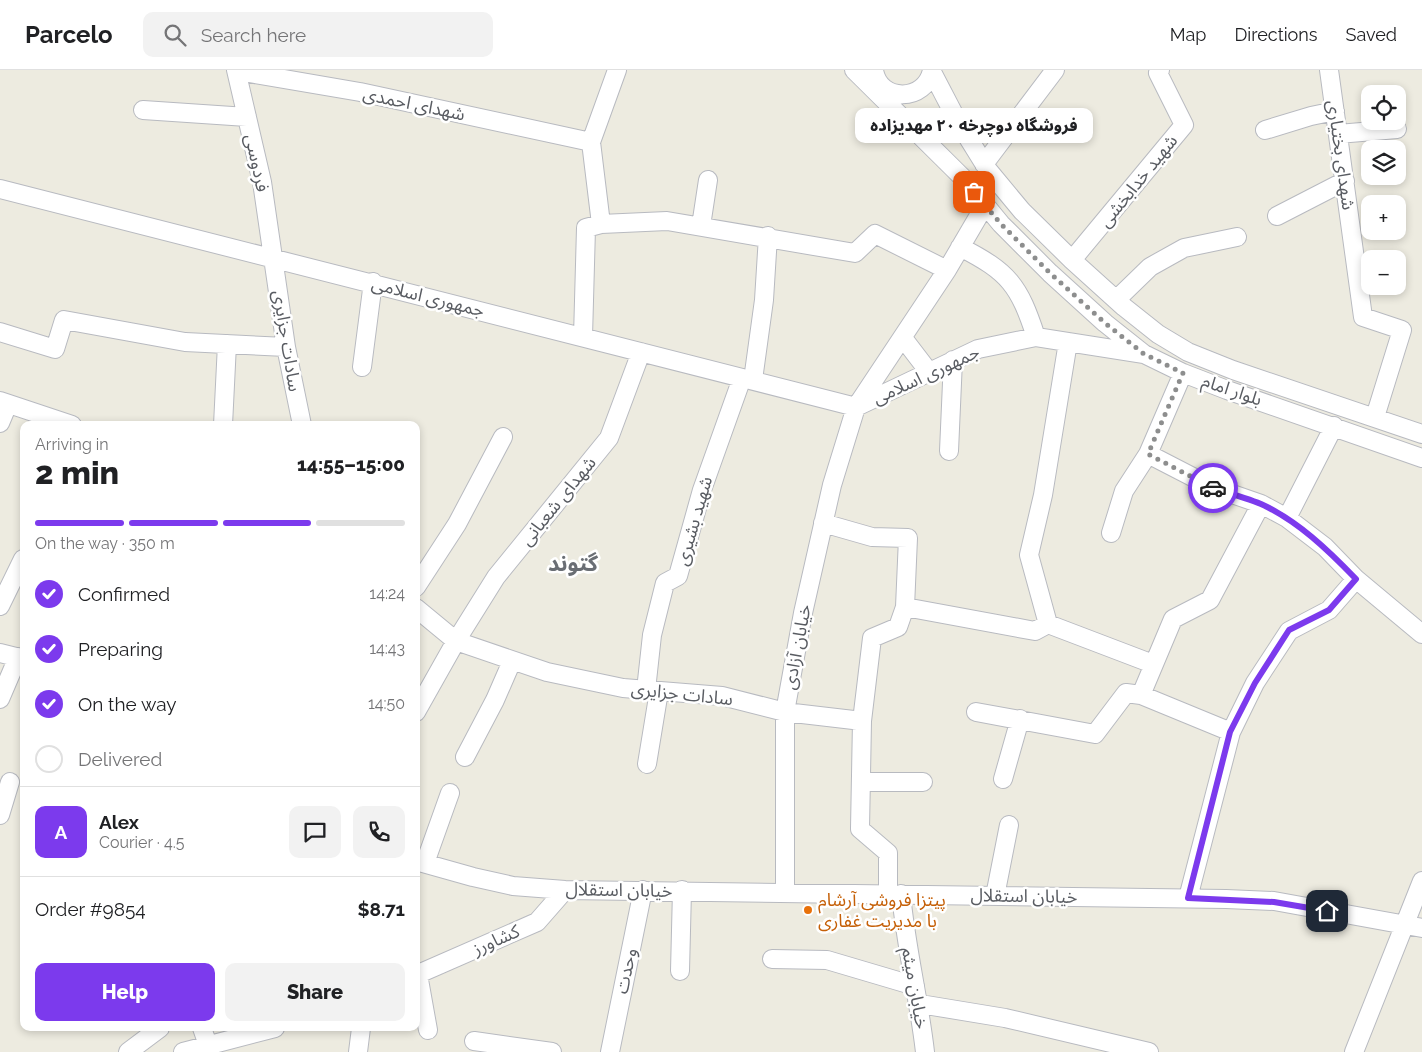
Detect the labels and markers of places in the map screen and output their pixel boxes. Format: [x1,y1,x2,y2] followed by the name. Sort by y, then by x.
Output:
[855,107,1093,142] callout: فروشگاه دوچرخه ۲۰ مهدیزاده
[953,171,995,213] pin
[818,889,946,932] place label: پیتزا فروشی آرشام با مدیریت غفاری
[1306,890,1348,932] pin
[802,904,814,916] marker: پیتزا فروشی آرشام با مدیریت غفاری

